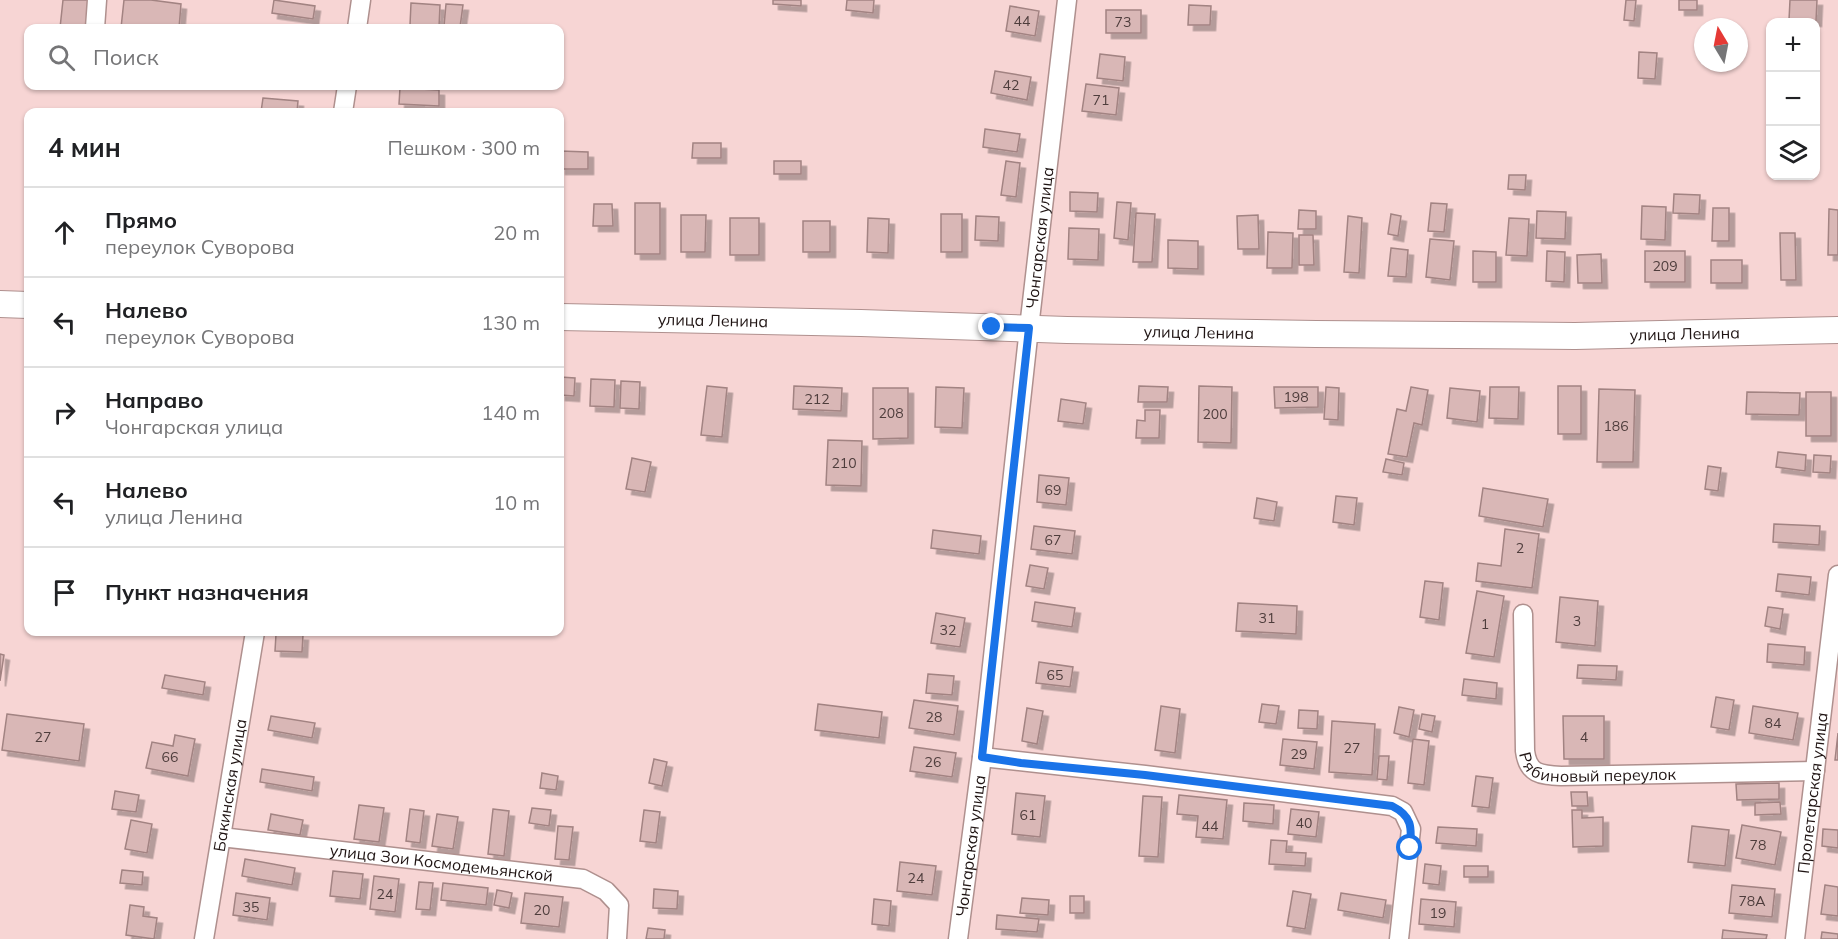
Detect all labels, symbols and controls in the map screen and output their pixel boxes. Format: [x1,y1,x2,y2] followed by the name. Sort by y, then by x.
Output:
[1014,12,1031,30] house number: 44
[1115,13,1131,31] house number: 73
[1694,18,1748,72] north arrow
[1766,18,1820,180] map controls
[1766,18,1820,72] button: +
[24,24,564,90] search box
[45,41,78,74] icon: search
[93,43,159,71] text: Поиск
[1766,72,1820,126] button: −
[1003,76,1019,94] house number: 42
[1093,91,1109,109] house number: 71
[1766,126,1820,180] button: layers
[48,131,121,164] text: 4 мин
[388,135,540,160] text: Пешком · 300 m
[1021,166,1058,310] street label: Чонгарская улица
[105,206,177,234] text: Прямо
[48,216,81,249] icon: ahead
[493,220,540,245] text: 20 m
[105,234,295,259] text: переулок Суворова
[1652,257,1678,275] house number: 209
[105,296,188,324] text: Налево
[48,306,81,339] icon: left
[658,309,768,331] street label: улица Ленина
[481,310,540,335] text: 130 m
[978,313,1004,339] route end
[1143,321,1254,343] street label: улица Ленина
[1629,322,1740,345] street label: улица Ленина
[105,324,295,349] text: переулок Суворова
[105,386,203,414] text: Направо
[1283,388,1309,406] house number: 198
[804,390,830,408] house number: 212
[48,396,81,429] icon: right
[481,400,540,425] text: 140 m
[878,404,904,422] house number: 208
[1202,405,1228,423] house number: 200
[105,414,283,439] text: Чонгарская улица
[1603,417,1629,435] house number: 186
[831,454,857,472] house number: 210
[105,476,188,504] text: Налево
[1045,481,1061,499] house number: 69
[48,486,81,519] icon: left
[493,490,540,515] text: 10 m
[105,504,243,529] text: улица Ленина
[1045,531,1061,549] house number: 67
[1516,539,1524,557] house number: 2
[48,576,81,609] icon: arrive
[105,578,309,606] text: Пункт назначения
[1259,609,1275,627] house number: 31
[1573,612,1581,630] house number: 3
[1481,615,1489,633] house number: 1
[940,621,956,639] house number: 32
[1047,666,1063,684] house number: 65
[926,708,942,726] house number: 28
[1793,711,1832,875] street label: Пролетарская улица
[1765,714,1782,732] house number: 84
[209,717,250,853] street label: Бакинская улица
[35,728,51,746] house number: 27
[1580,728,1589,746] house number: 4
[1344,739,1360,757] house number: 27
[1291,745,1307,763] house number: 29
[162,748,178,766] house number: 66
[1515,750,1677,786] street label: Рябиновый переулок
[925,753,941,771] house number: 26
[951,774,990,918] street label: Чонгарская улица
[1020,806,1036,824] house number: 61
[1296,814,1312,832] house number: 40
[1202,817,1219,835] house number: 44
[1396,834,1422,860] route start
[1750,836,1766,854] house number: 78
[329,840,554,885] street label: улица Зои Космодемьянской
[908,869,925,887] house number: 24
[377,885,394,903] house number: 24
[1738,892,1766,910] house number: 78А
[243,898,259,916] house number: 35
[534,901,550,919] house number: 20
[1430,904,1446,922] house number: 19

